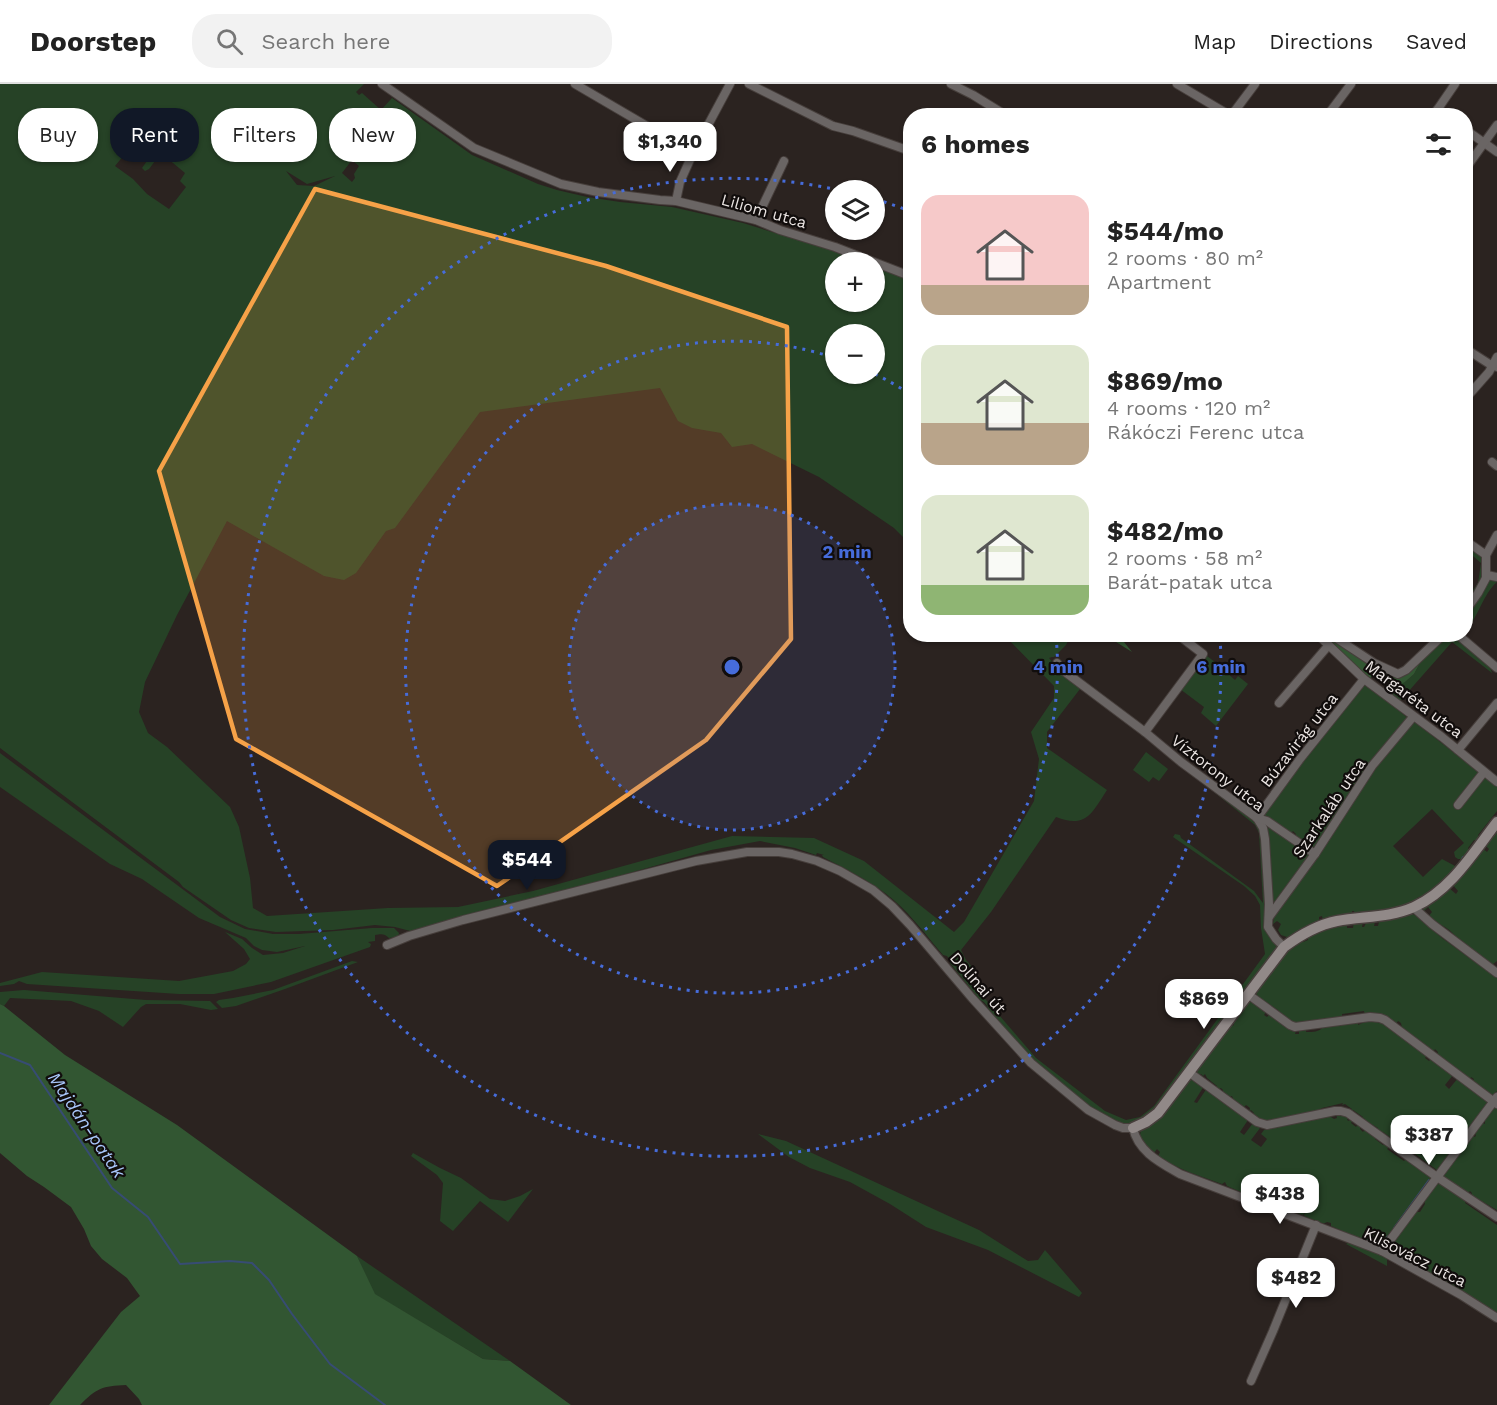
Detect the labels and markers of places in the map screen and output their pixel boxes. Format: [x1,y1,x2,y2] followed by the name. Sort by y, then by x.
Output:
[621,122,719,173] pin: $1,340
[722,657,742,677] centre of rings
[491,840,563,891] pin: $544
[1168,979,1240,1030] pin: $869
[1393,1115,1465,1166] pin: $387
[1244,1174,1316,1225] pin: $438
[1260,1258,1332,1309] pin: $482

